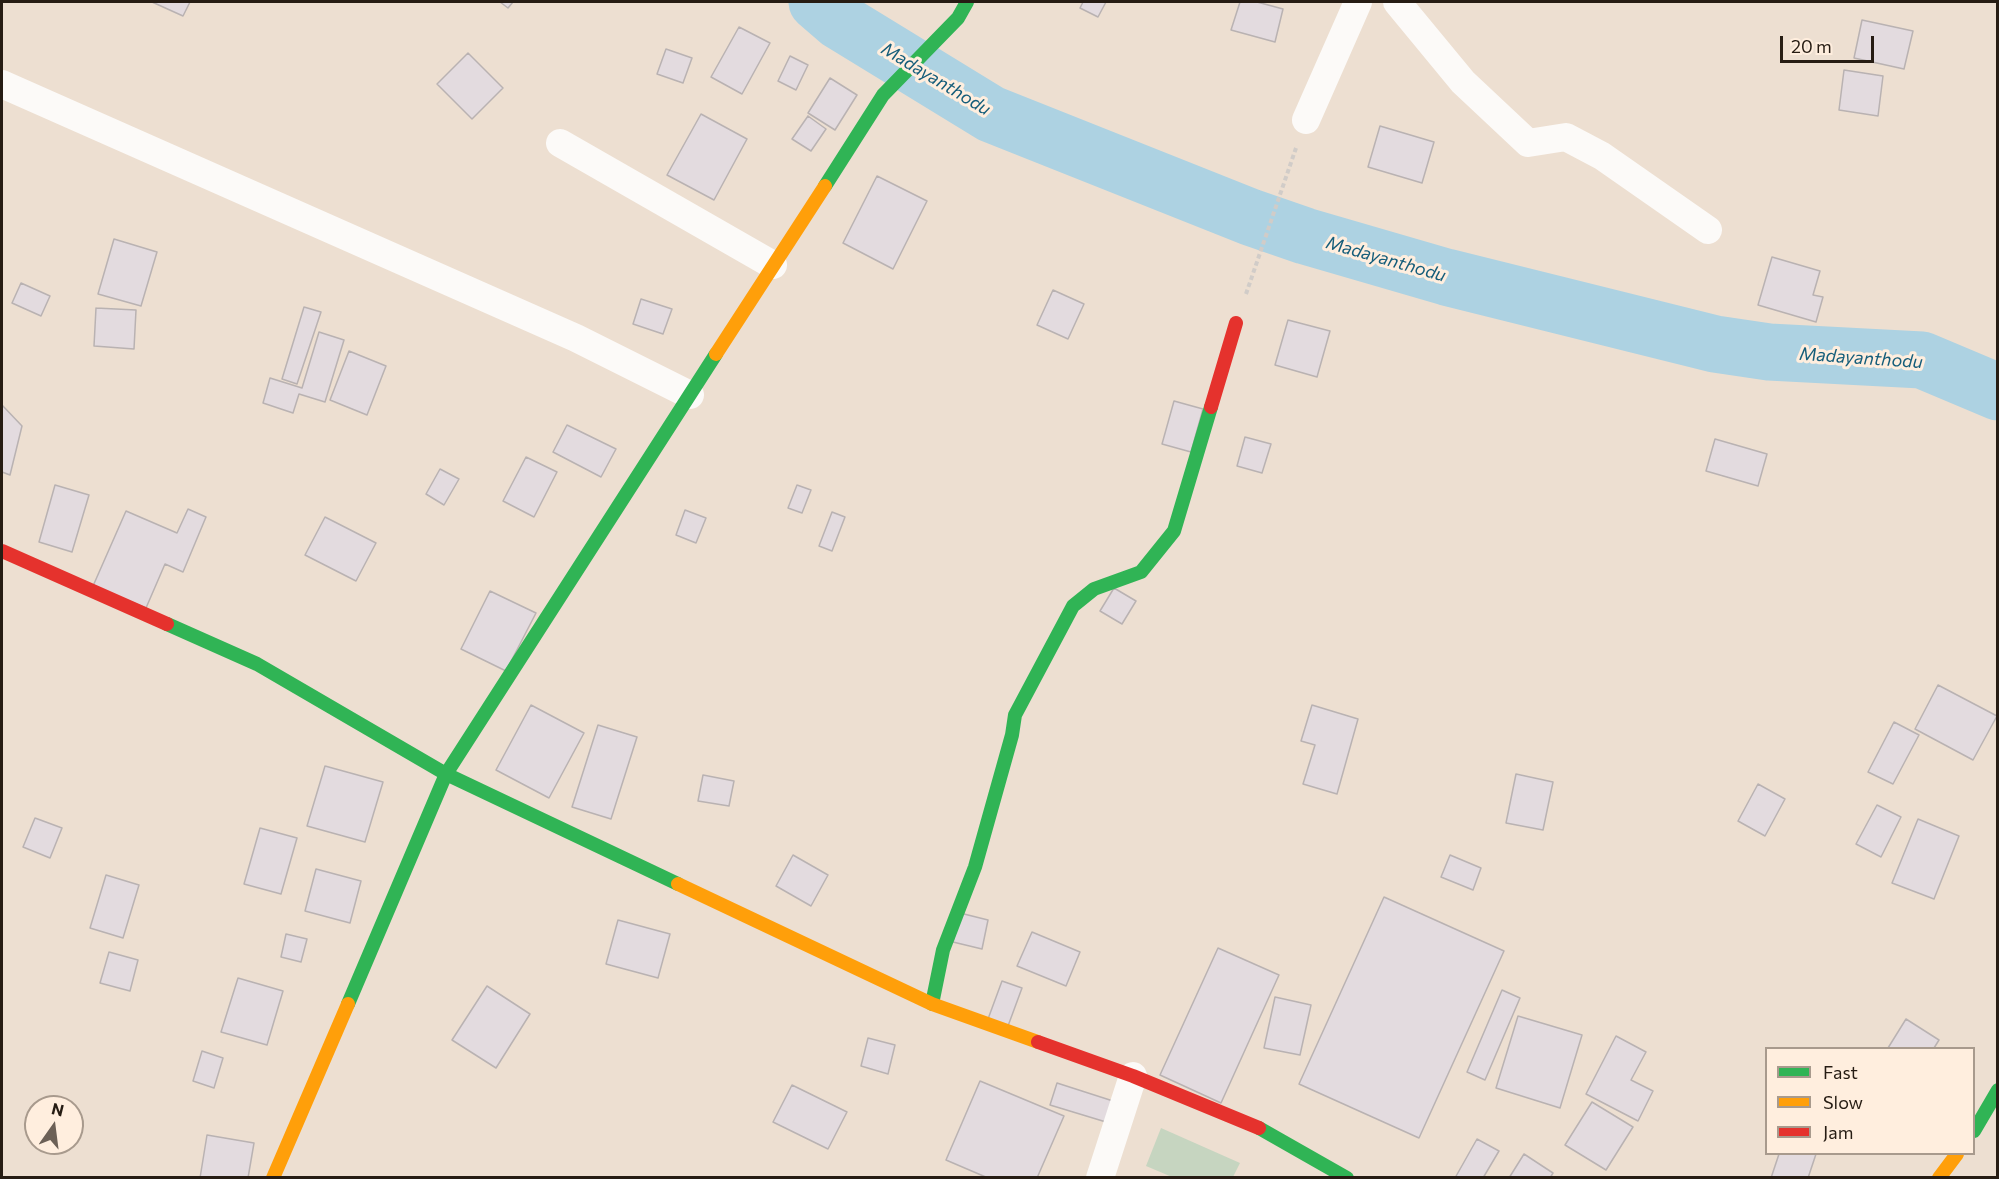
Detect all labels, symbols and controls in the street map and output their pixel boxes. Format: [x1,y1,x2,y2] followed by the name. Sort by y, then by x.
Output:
[1783,24,1878,62] scale bar
[1791,35,1832,57] text: 20 m
[877,38,995,120] water label: Madayanthodu
[1324,232,1448,286] water label: Madayanthodu
[1799,343,1923,373] water label: Madayanthodu
[1765,1047,1975,1155] legend
[1823,1061,1858,1083] text: Fast
[1823,1091,1863,1113] text: Slow
[24,1095,84,1155] north arrow
[50,1098,66,1120] text: N
[1823,1121,1853,1143] text: Jam

